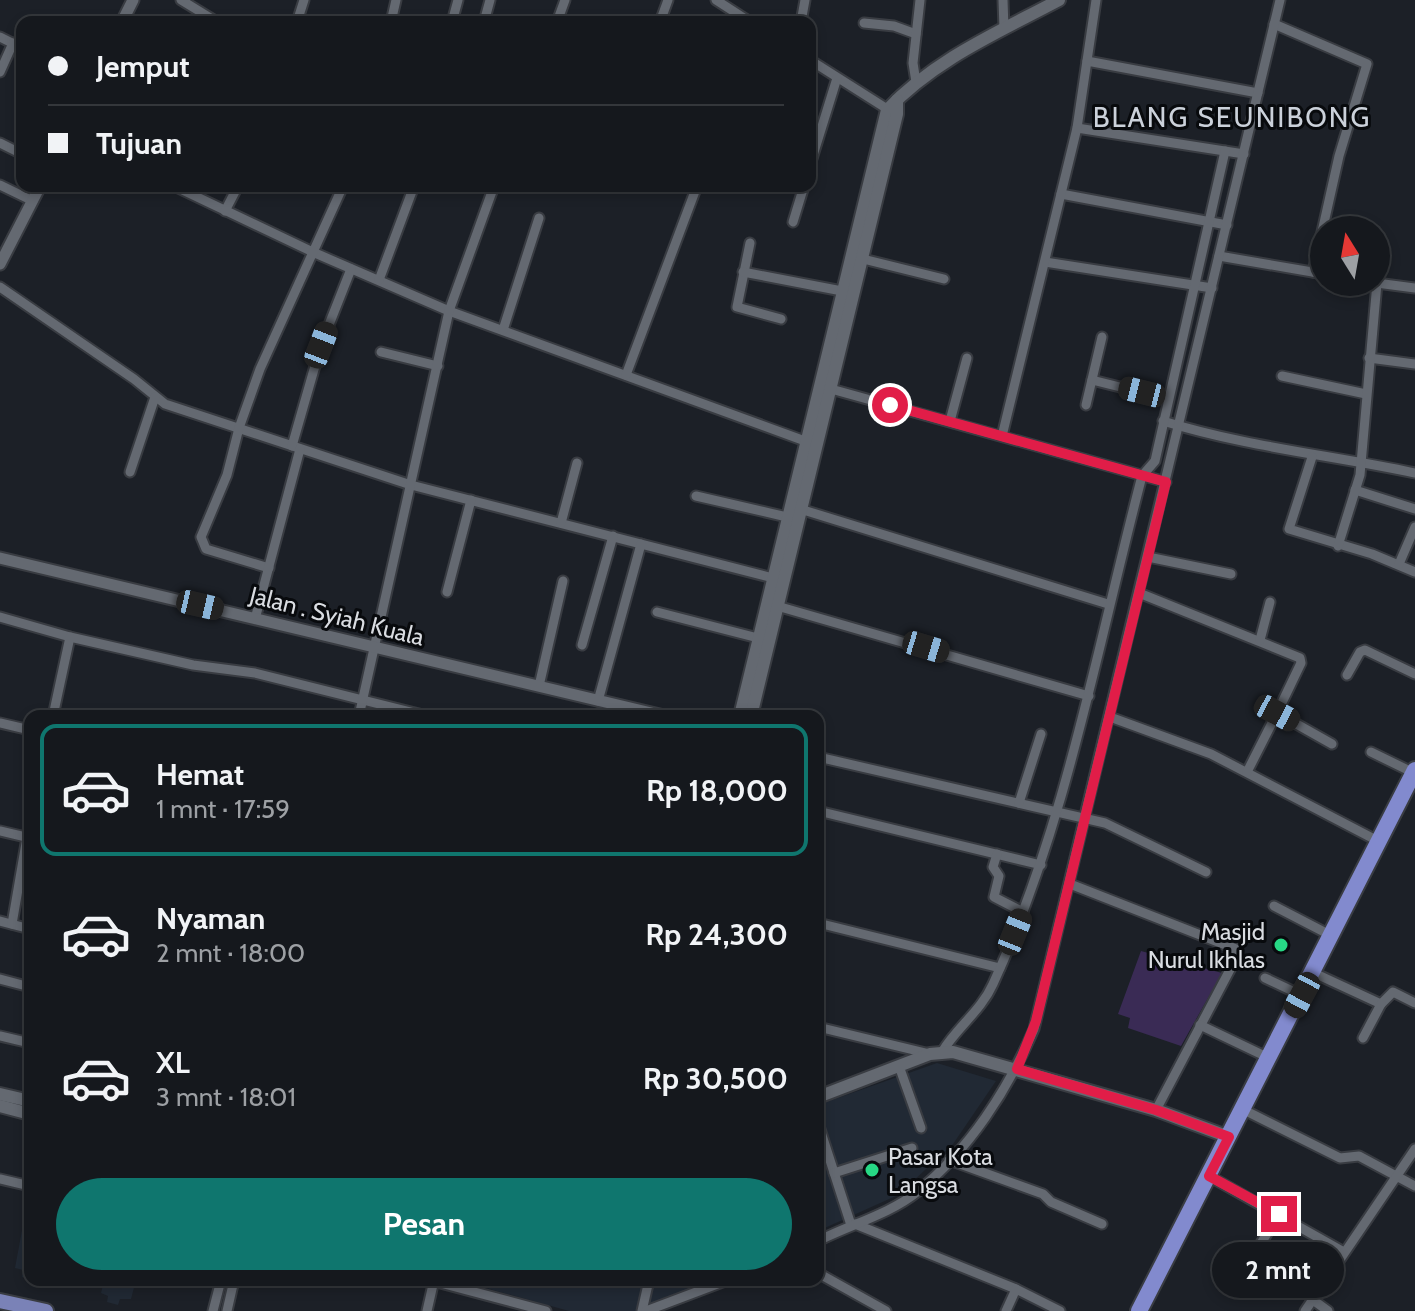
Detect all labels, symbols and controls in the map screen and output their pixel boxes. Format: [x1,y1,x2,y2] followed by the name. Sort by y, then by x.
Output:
[96,48,190,85] text: Jemput
[1093,100,1371,134] district label: BLANG SEUNIBONG
[96,125,182,162] text: Tujuan
[1310,216,1390,296] north arrow
[1310,216,1390,296] map controls
[301,318,341,372] car
[1116,375,1168,409] car
[872,387,908,423] route start
[246,580,428,652] street label: Jalan . Syiah Kuala
[174,588,226,622] car
[900,629,952,665] car
[1250,691,1304,735] car
[60,754,132,826] icon: car
[156,756,244,793] text: Hemat
[646,772,788,809] text: Rp 18,000
[156,793,290,825] text: 1 mnt · 17:59
[60,898,132,970] icon: car
[156,900,265,937] text: Nyaman
[995,905,1035,959] car
[646,916,788,953] text: Rp 24,300
[1148,917,1265,974] place label: Masjid Nurul Ikhlas
[1272,936,1290,954] marker: Masjid Nurul Ikhlas
[156,937,305,969] text: 2 mnt · 18:00
[1280,968,1324,1022] car
[60,1042,132,1114] icon: car
[156,1044,190,1081] text: XL
[643,1060,788,1097] text: Rp 30,500
[156,1081,296,1113] text: 3 mnt · 18:01
[888,1142,993,1199] place label: Pasar Kota Langsa
[863,1161,881,1179] marker: Pasar Kota Langsa
[56,1178,792,1270] button: Pesan
[1261,1196,1297,1232] route end
[1213,1242,1345,1298] callout: 2 mnt
[1245,1254,1311,1286] text: 2 mnt

